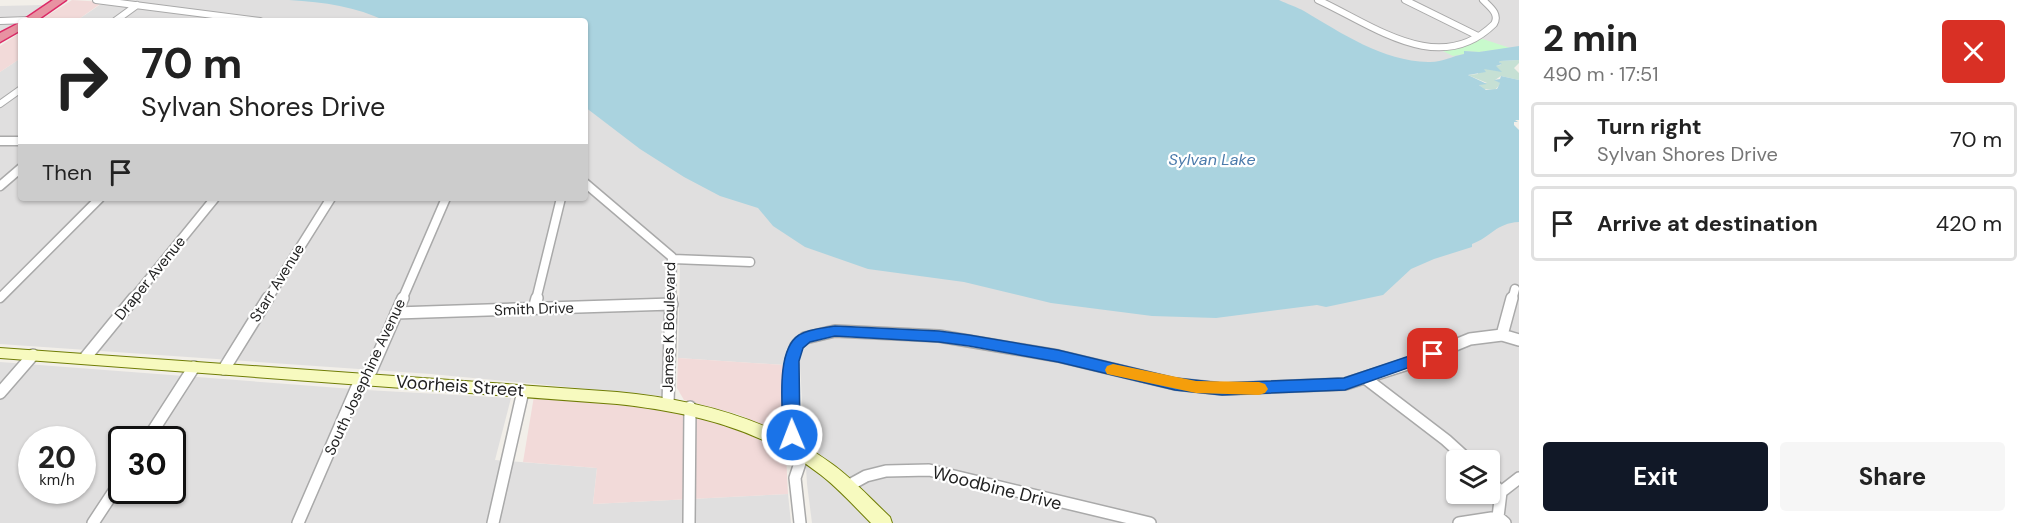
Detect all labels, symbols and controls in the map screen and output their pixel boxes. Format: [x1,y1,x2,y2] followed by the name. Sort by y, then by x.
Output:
[1543,15,1638,62] text: 2 min
[1942,20,2005,83] button: close
[141,36,242,91] text: 70 m
[42,42,120,120] icon: right
[1543,61,1659,87] text: 490 m · 17:51
[141,89,385,124] text: Sylvan Shores Drive
[1597,112,1702,141] text: Turn right
[1546,123,1579,156] icon: right
[1950,125,2002,154] text: 70 m
[1597,141,1778,167] text: Sylvan Shores Drive
[1168,149,1256,170] water label: Sylvan Lake
[104,156,137,189] icon: arrive
[42,158,92,187] text: Then
[1546,207,1579,240] icon: arrive
[1597,209,1818,238] text: Arrive at destination
[1936,209,2002,238] text: 420 m
[110,232,190,324] street label: Draper Avenue
[245,240,309,326] street label: Starr Avenue
[658,262,680,392] street label: James K Boulevard
[320,295,410,459] street label: South Josephine Avenue
[494,298,574,320] street label: Smith Drive
[1407,328,1458,379] pin
[1416,337,1449,370] icon: arrive
[395,370,525,402] street label: Voorheis Street
[760,403,824,467] position arrow
[108,426,186,504] speed limit sign: 30
[38,438,76,477] text: 20
[1543,442,1768,511] button: Exit
[1780,442,2005,511] button: Share
[1446,450,1500,504] map controls
[1446,450,1500,504] button: layers
[930,460,1064,516] street label: Woodbine Drive
[39,470,75,490] text: km/h

